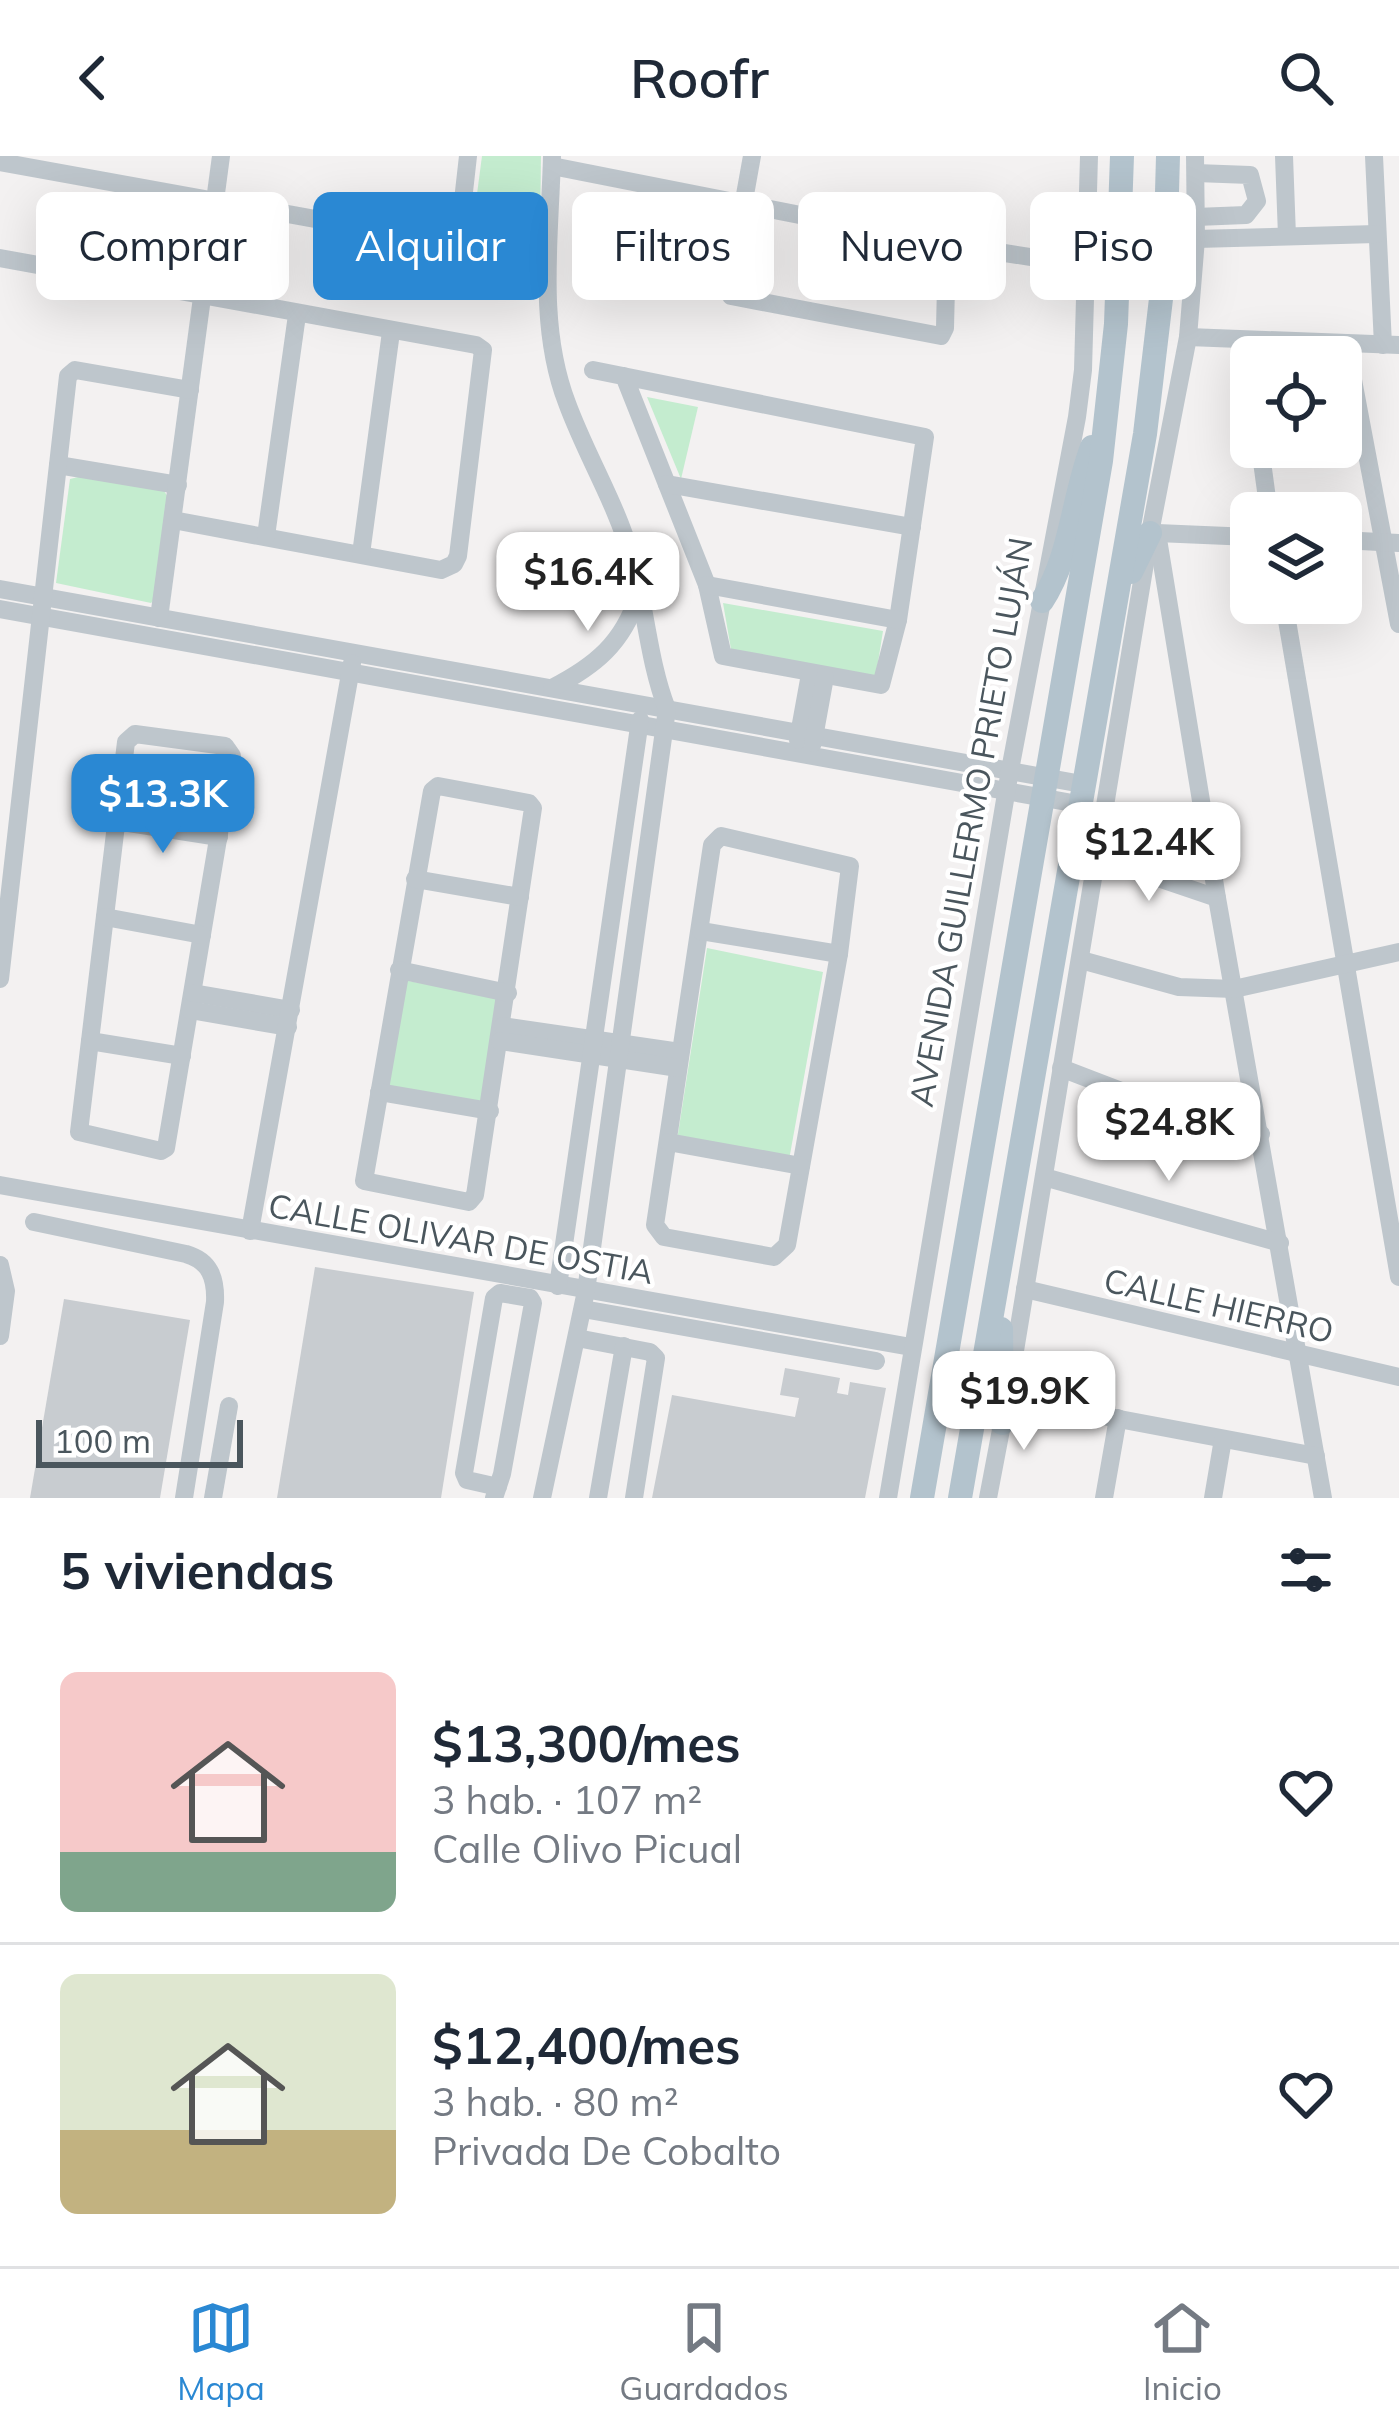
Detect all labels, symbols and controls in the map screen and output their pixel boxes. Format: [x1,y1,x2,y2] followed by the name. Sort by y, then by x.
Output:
[630,44,769,112] text: Roofr
[60,45,126,111] icon: back
[1273,45,1339,111] icon: search
[36,192,289,300] chip: Comprar
[313,192,548,300] chip: Alquilar
[572,192,774,300] chip: Filtros
[798,192,1006,300] chip: Nuevo
[1030,192,1196,300] chip: Piso
[1230,336,1362,624] map controls
[1230,336,1362,468] button: locate
[1230,492,1362,624] button: layers
[490,532,686,634] pin: $16.4K
[900,534,1040,1110] street label: AVENIDA GUILLERMO PRIETO LUJÁN
[523,546,653,595] text: $16.4K
[65,754,261,856] pin: $13.3K
[98,768,228,817] text: $13.3K
[1051,802,1247,904] pin: $12.4K
[1084,816,1214,865] text: $12.4K
[1071,1082,1267,1184] pin: $24.8K
[1104,1096,1234,1145] text: $24.8K
[265,1184,657,1292] street label: CALLE OLIVAR DE OSTIA
[1100,1259,1338,1351] street label: CALLE HIERRO
[926,1351,1122,1453] pin: $19.9K
[959,1365,1089,1414] text: $19.9K
[36,1414,243,1467] scale bar
[54,1420,151,1461] text: 100 m
[1273,1537,1339,1603] icon: filters
[60,1538,334,1602] text: 5 viviendas
[432,1711,741,1775] text: $13,300/mes
[156,1720,300,1864] icon: home
[1273,1759,1339,1825] icon: heart
[432,1775,702,1824] text: 3 hab. · 107 m²
[432,1824,742,1873] text: Calle Olivo Picual
[432,2013,741,2077] text: $12,400/mes
[156,2022,300,2166] icon: home
[1273,2061,1339,2127] icon: heart
[432,2077,679,2126] text: 3 hab. · 80 m²
[432,2126,781,2175] text: Privada De Cobalto
[177,2295,265,2408] tab: Mapa
[619,2295,789,2408] tab: Guardados
[1143,2295,1222,2408] tab: Inicio

